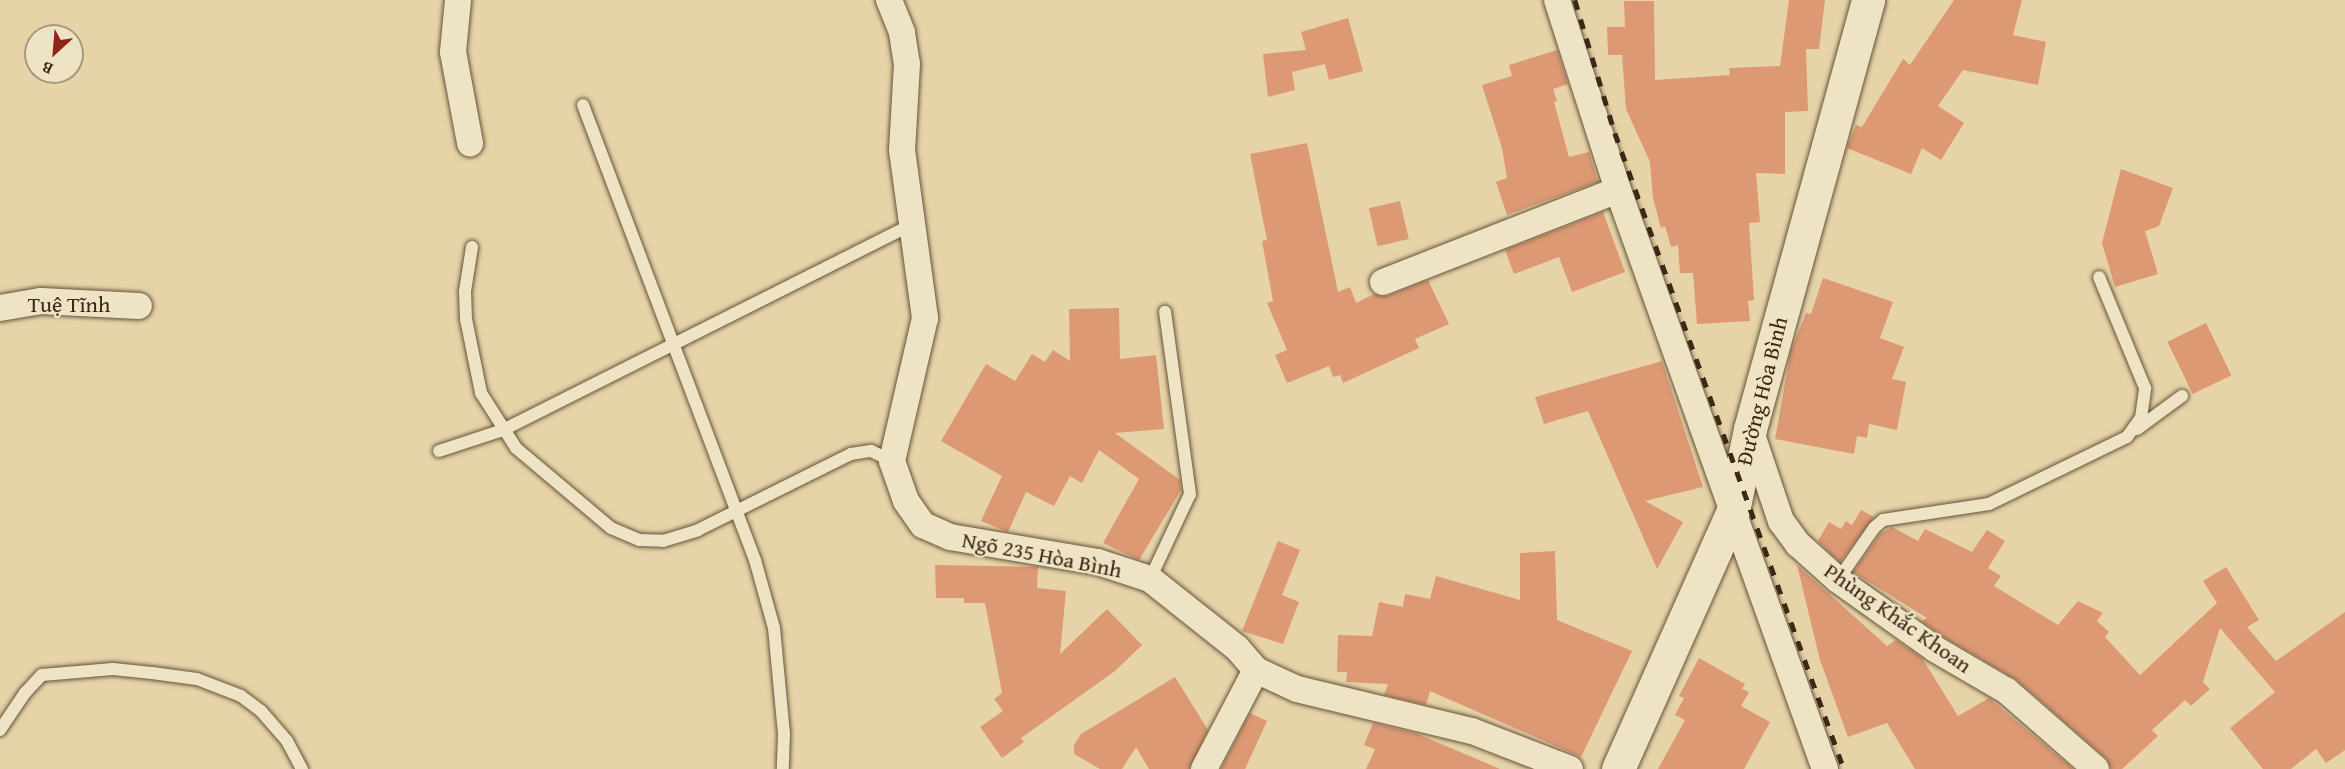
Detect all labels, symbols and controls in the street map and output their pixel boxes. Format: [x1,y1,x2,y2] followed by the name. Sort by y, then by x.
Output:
[24,24,84,84] north arrow
[37,55,57,81] text: B
[28,292,110,318] street label: Tuệ Tĩnh
[1731,314,1793,468] street label: Đường Hòa Bình
[960,527,1124,583] street label: Ngõ 235 Hòa Bình
[1819,557,1977,679] street label: Phùng Khắc Khoan

